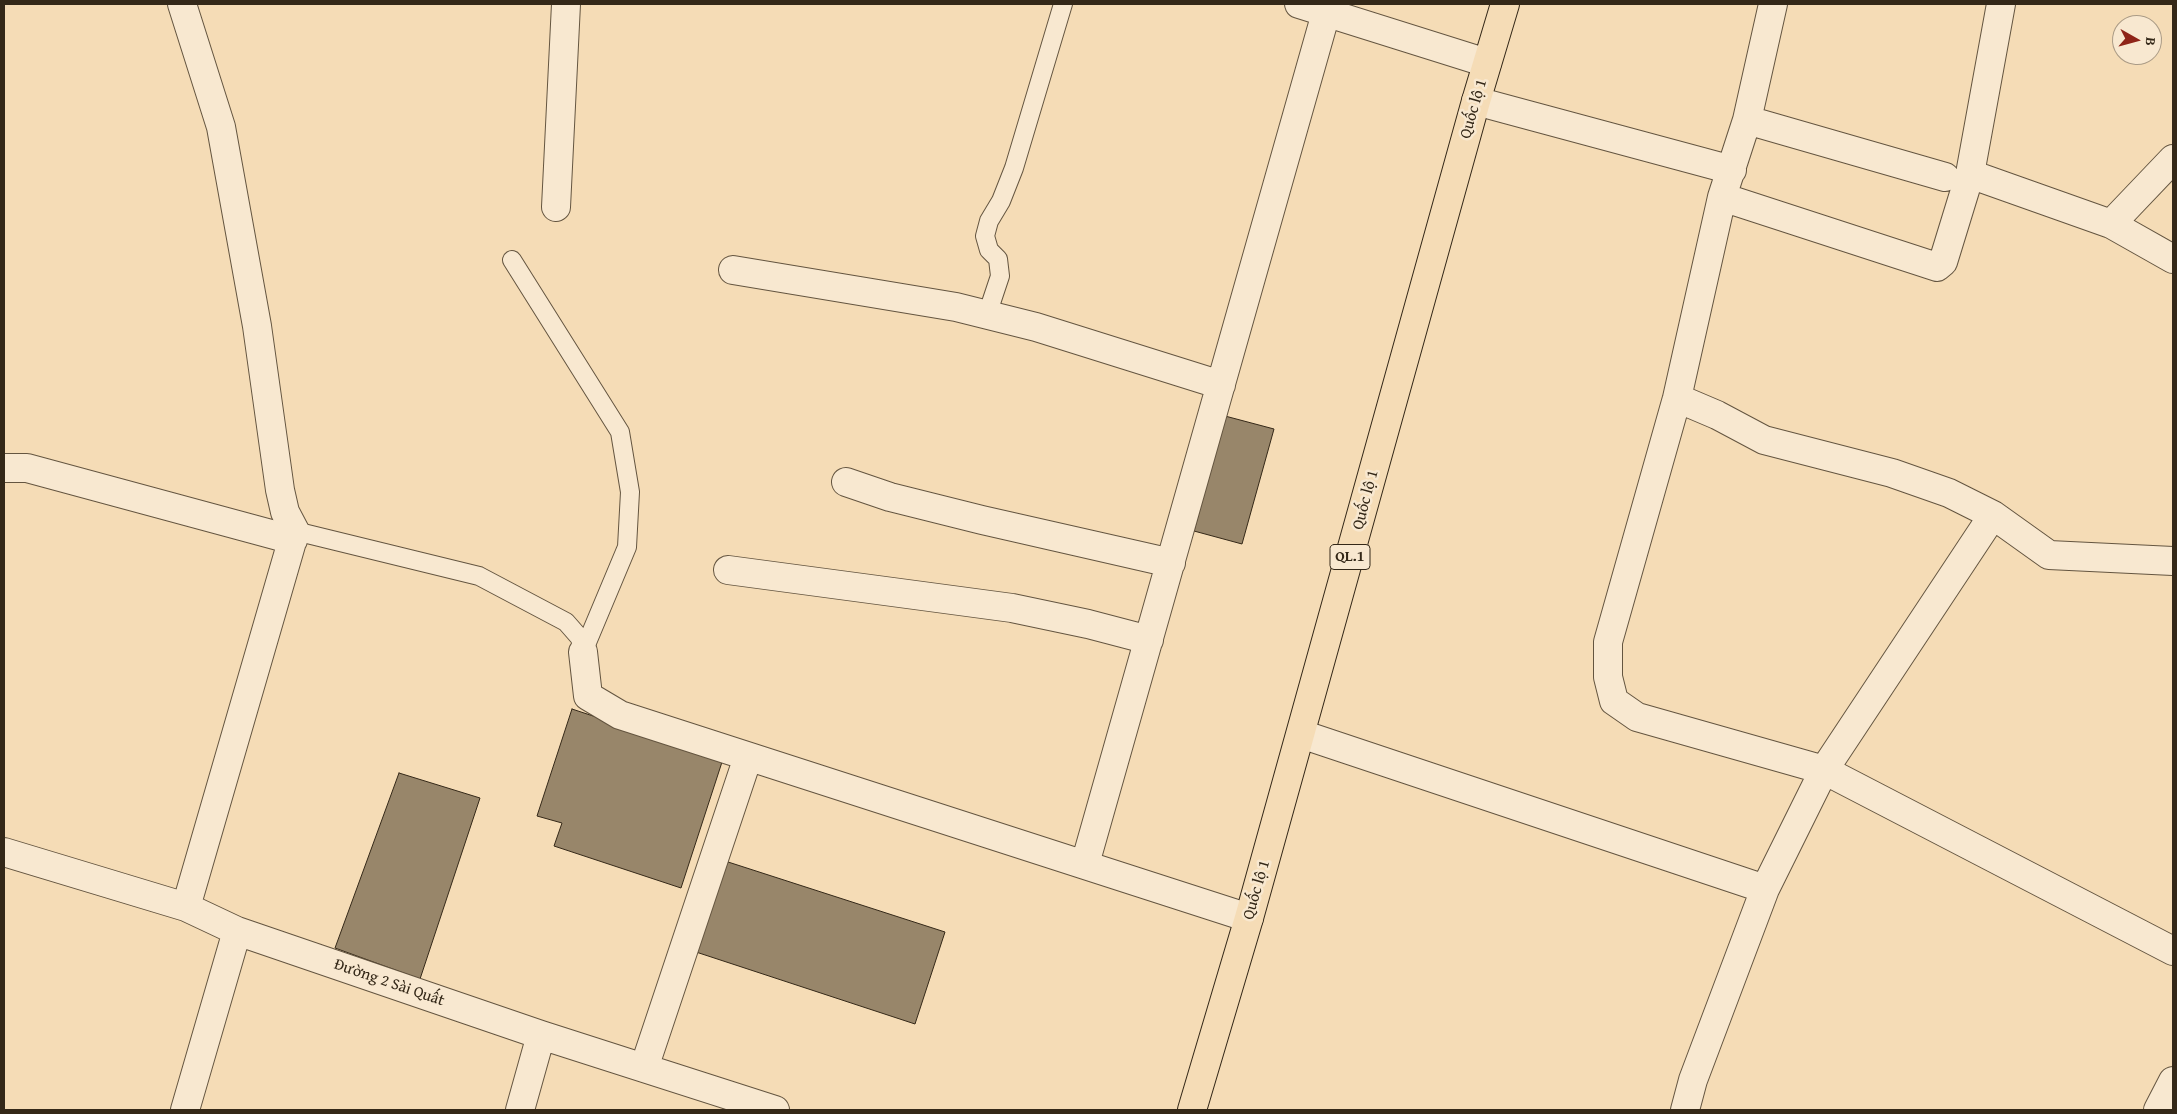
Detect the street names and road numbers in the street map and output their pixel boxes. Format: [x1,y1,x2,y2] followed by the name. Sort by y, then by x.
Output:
[1456,77,1492,141] street label: Quốc lộ 1
[1349,468,1383,532] street label: Quốc lộ 1
[1330,544,1370,570] road number: QL.1
[1239,858,1275,922] street label: Quốc lộ 1
[331,955,447,1011] street label: Đường 2 Sài Quất

